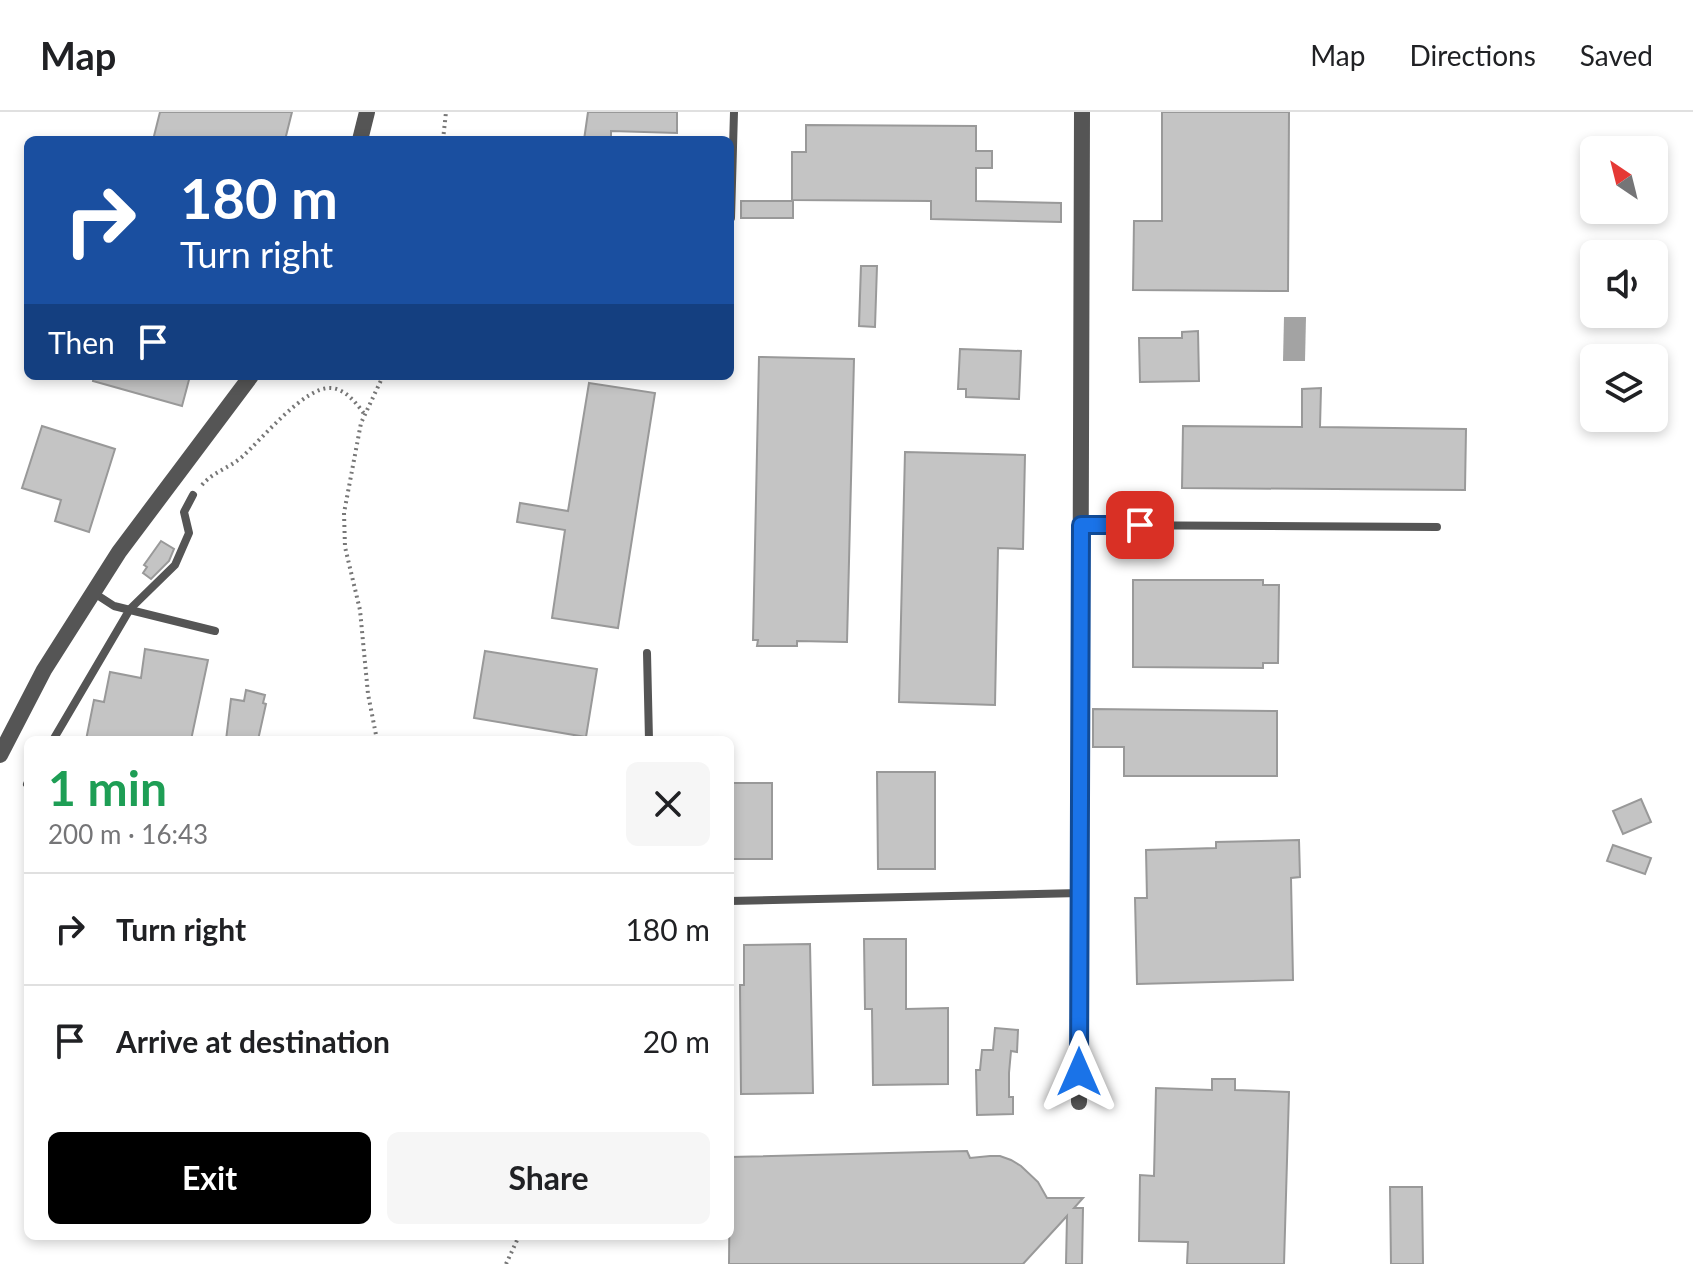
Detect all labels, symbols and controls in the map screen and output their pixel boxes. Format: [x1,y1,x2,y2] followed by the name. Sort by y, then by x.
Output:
[40,32,116,78] text: Map
[1310,38,1365,72] text: Map
[1409,38,1536,72] text: Directions
[1580,38,1653,72] text: Saved
[1580,136,1668,224] north arrow
[1580,136,1668,432] map controls
[180,164,338,231] text: 180 m
[48,168,152,272] icon: right
[180,232,333,276] text: Turn right
[1580,240,1668,328] button: sound
[131,320,175,364] icon: arrive
[48,324,115,360] text: Then
[1580,344,1668,432] button: layers
[1106,491,1174,559] pin
[1118,503,1162,547] icon: arrive
[48,759,167,816] text: 1 min
[626,762,710,846] button: close
[48,818,208,850] text: 200 m · 16:43
[48,907,92,951] icon: right
[116,911,246,947] text: Turn right
[625,911,710,947] text: 180 m
[48,1019,92,1063] icon: arrive
[116,1023,390,1059] text: Arrive at destination
[643,1023,710,1059] text: 20 m
[1037,1030,1121,1114] position arrow
[48,1132,371,1224] button: Exit
[387,1132,710,1224] button: Share

